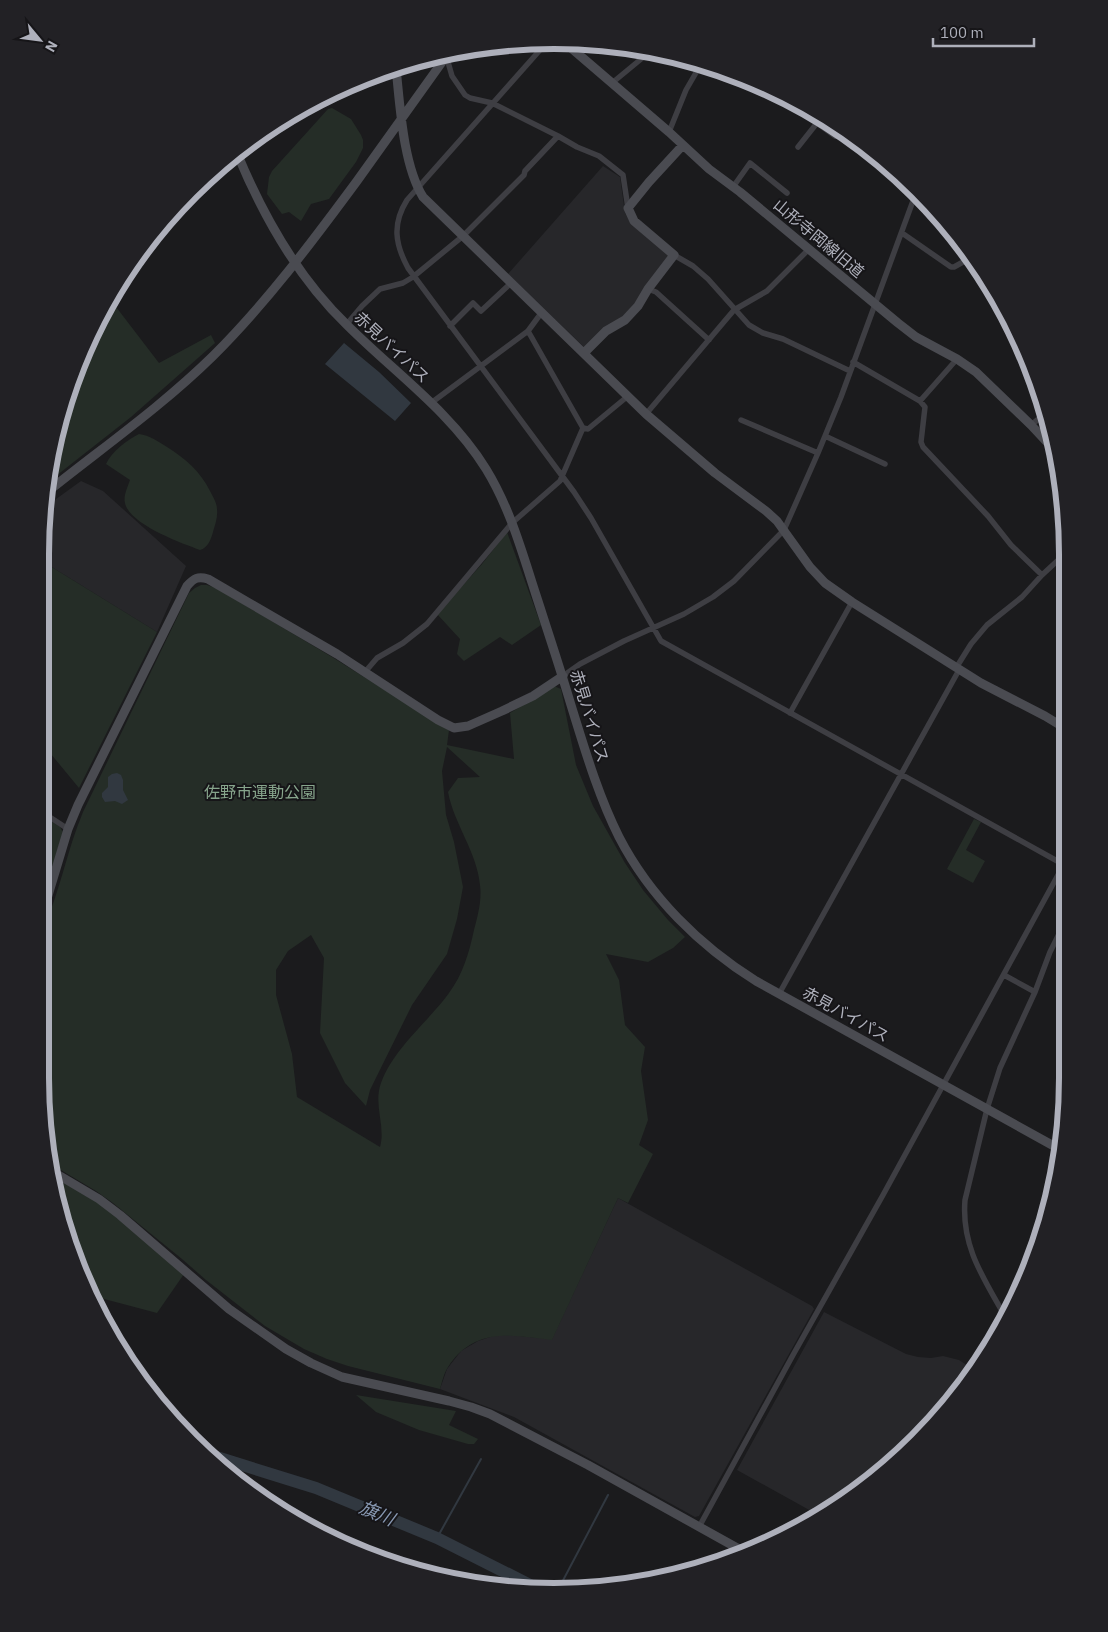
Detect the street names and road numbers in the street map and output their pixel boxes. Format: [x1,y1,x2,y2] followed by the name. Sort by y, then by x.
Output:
[770,194,868,282] street label: 山形寺岡線旧道
[350,307,434,387] street label: 赤見バイパス
[566,667,614,765] street label: 赤見バイパス
[799,982,893,1046] street label: 赤見バイパス

